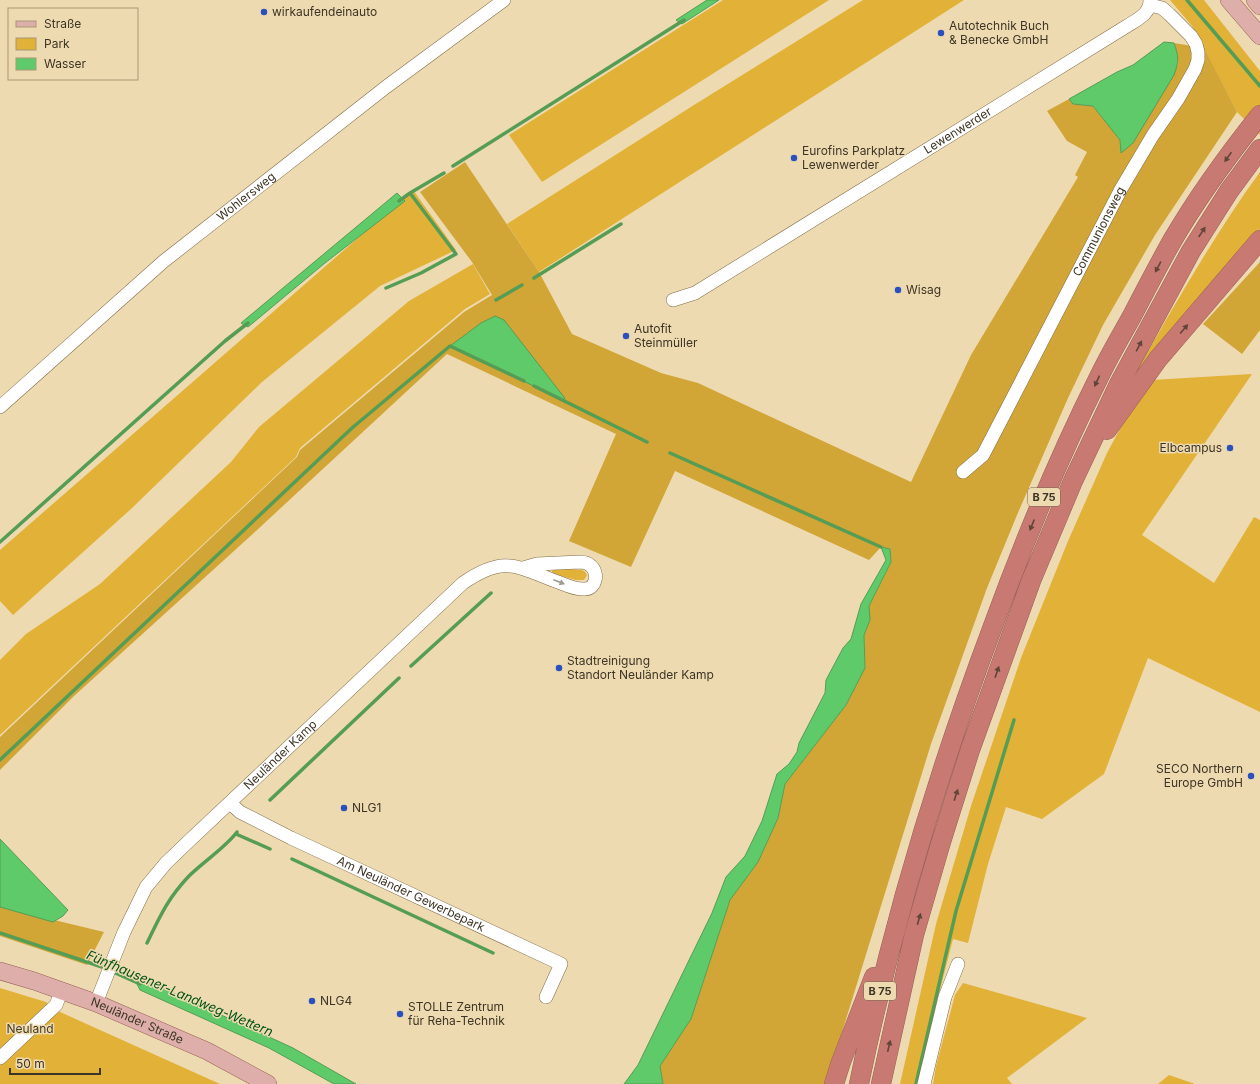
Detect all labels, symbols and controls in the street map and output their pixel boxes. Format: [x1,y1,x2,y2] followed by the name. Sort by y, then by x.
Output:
[272,4,377,19] place label: wirkaufendeinauto
[259,7,269,17] marker: wirkaufendeinauto
[8,8,138,80] legend
[44,16,81,31] text: Straße
[949,18,1049,47] place label: Autotechnik Buch & Benecke GmbH
[936,28,946,38] marker: Autotechnik Buch & Benecke GmbH
[44,36,70,51] text: Park
[44,56,87,71] text: Wasser
[921,103,995,157] street label: Lewenwerder
[802,143,905,172] place label: Eurofins Parkplatz Lewenwerder
[1224,152,1232,163] one-way arrow
[789,153,799,163] marker: Eurofins Parkplatz Lewenwerder
[214,169,278,224] street label: Wohlersweg
[1069,184,1128,279] street label: Communionsweg
[1199,226,1206,238] one-way arrow
[1155,261,1162,273] one-way arrow
[906,282,941,297] place label: Wisag
[893,285,903,295] marker: Wisag
[634,321,698,350] place label: Autofit Steinmüller
[1179,324,1188,335] one-way arrow
[621,331,631,341] marker: Autofit Steinmüller
[1136,340,1143,352] one-way arrow
[1094,376,1100,387] one-way arrow
[1160,440,1222,455] place label: Elbcampus
[1225,443,1235,453] marker: Elbcampus
[1028,488,1060,506] road number: B 75
[1029,520,1035,532] one-way arrow
[553,580,565,586] one-way arrow
[567,653,714,682] place label: Stadtreinigung Standort Neuländer Kamp
[554,663,564,673] marker: Stadtreinigung Standort Neuländer Kamp
[995,665,1001,677] one-way arrow
[240,717,320,793] street label: Neuländer Kamp
[1156,761,1243,790] place label: SECO Northern Europe GmbH
[1246,771,1256,781] marker: SECO Northern Europe GmbH
[953,788,959,800] one-way arrow
[352,800,381,815] place label: NLG1
[339,803,349,813] marker: NLG1
[335,853,488,935] street label: Am Neuländer Gewerbepark
[916,913,922,925] one-way arrow
[84,946,276,1040] water label: Fünfhausener-Landweg-Wettern
[864,982,896,1000] road number: B 75
[320,993,352,1008] place label: NLG4
[89,994,186,1047] street label: Neuländer Straße
[307,996,317,1006] marker: NLG4
[408,999,505,1028] place label: STOLLE Zentrum für Reha-Technik
[395,1009,405,1019] marker: STOLLE Zentrum für Reha-Technik
[6,1021,54,1036] park label: Neuland
[887,1040,893,1052] one-way arrow
[10,1050,100,1076] scale bar
[16,1056,45,1071] text: 50 m

